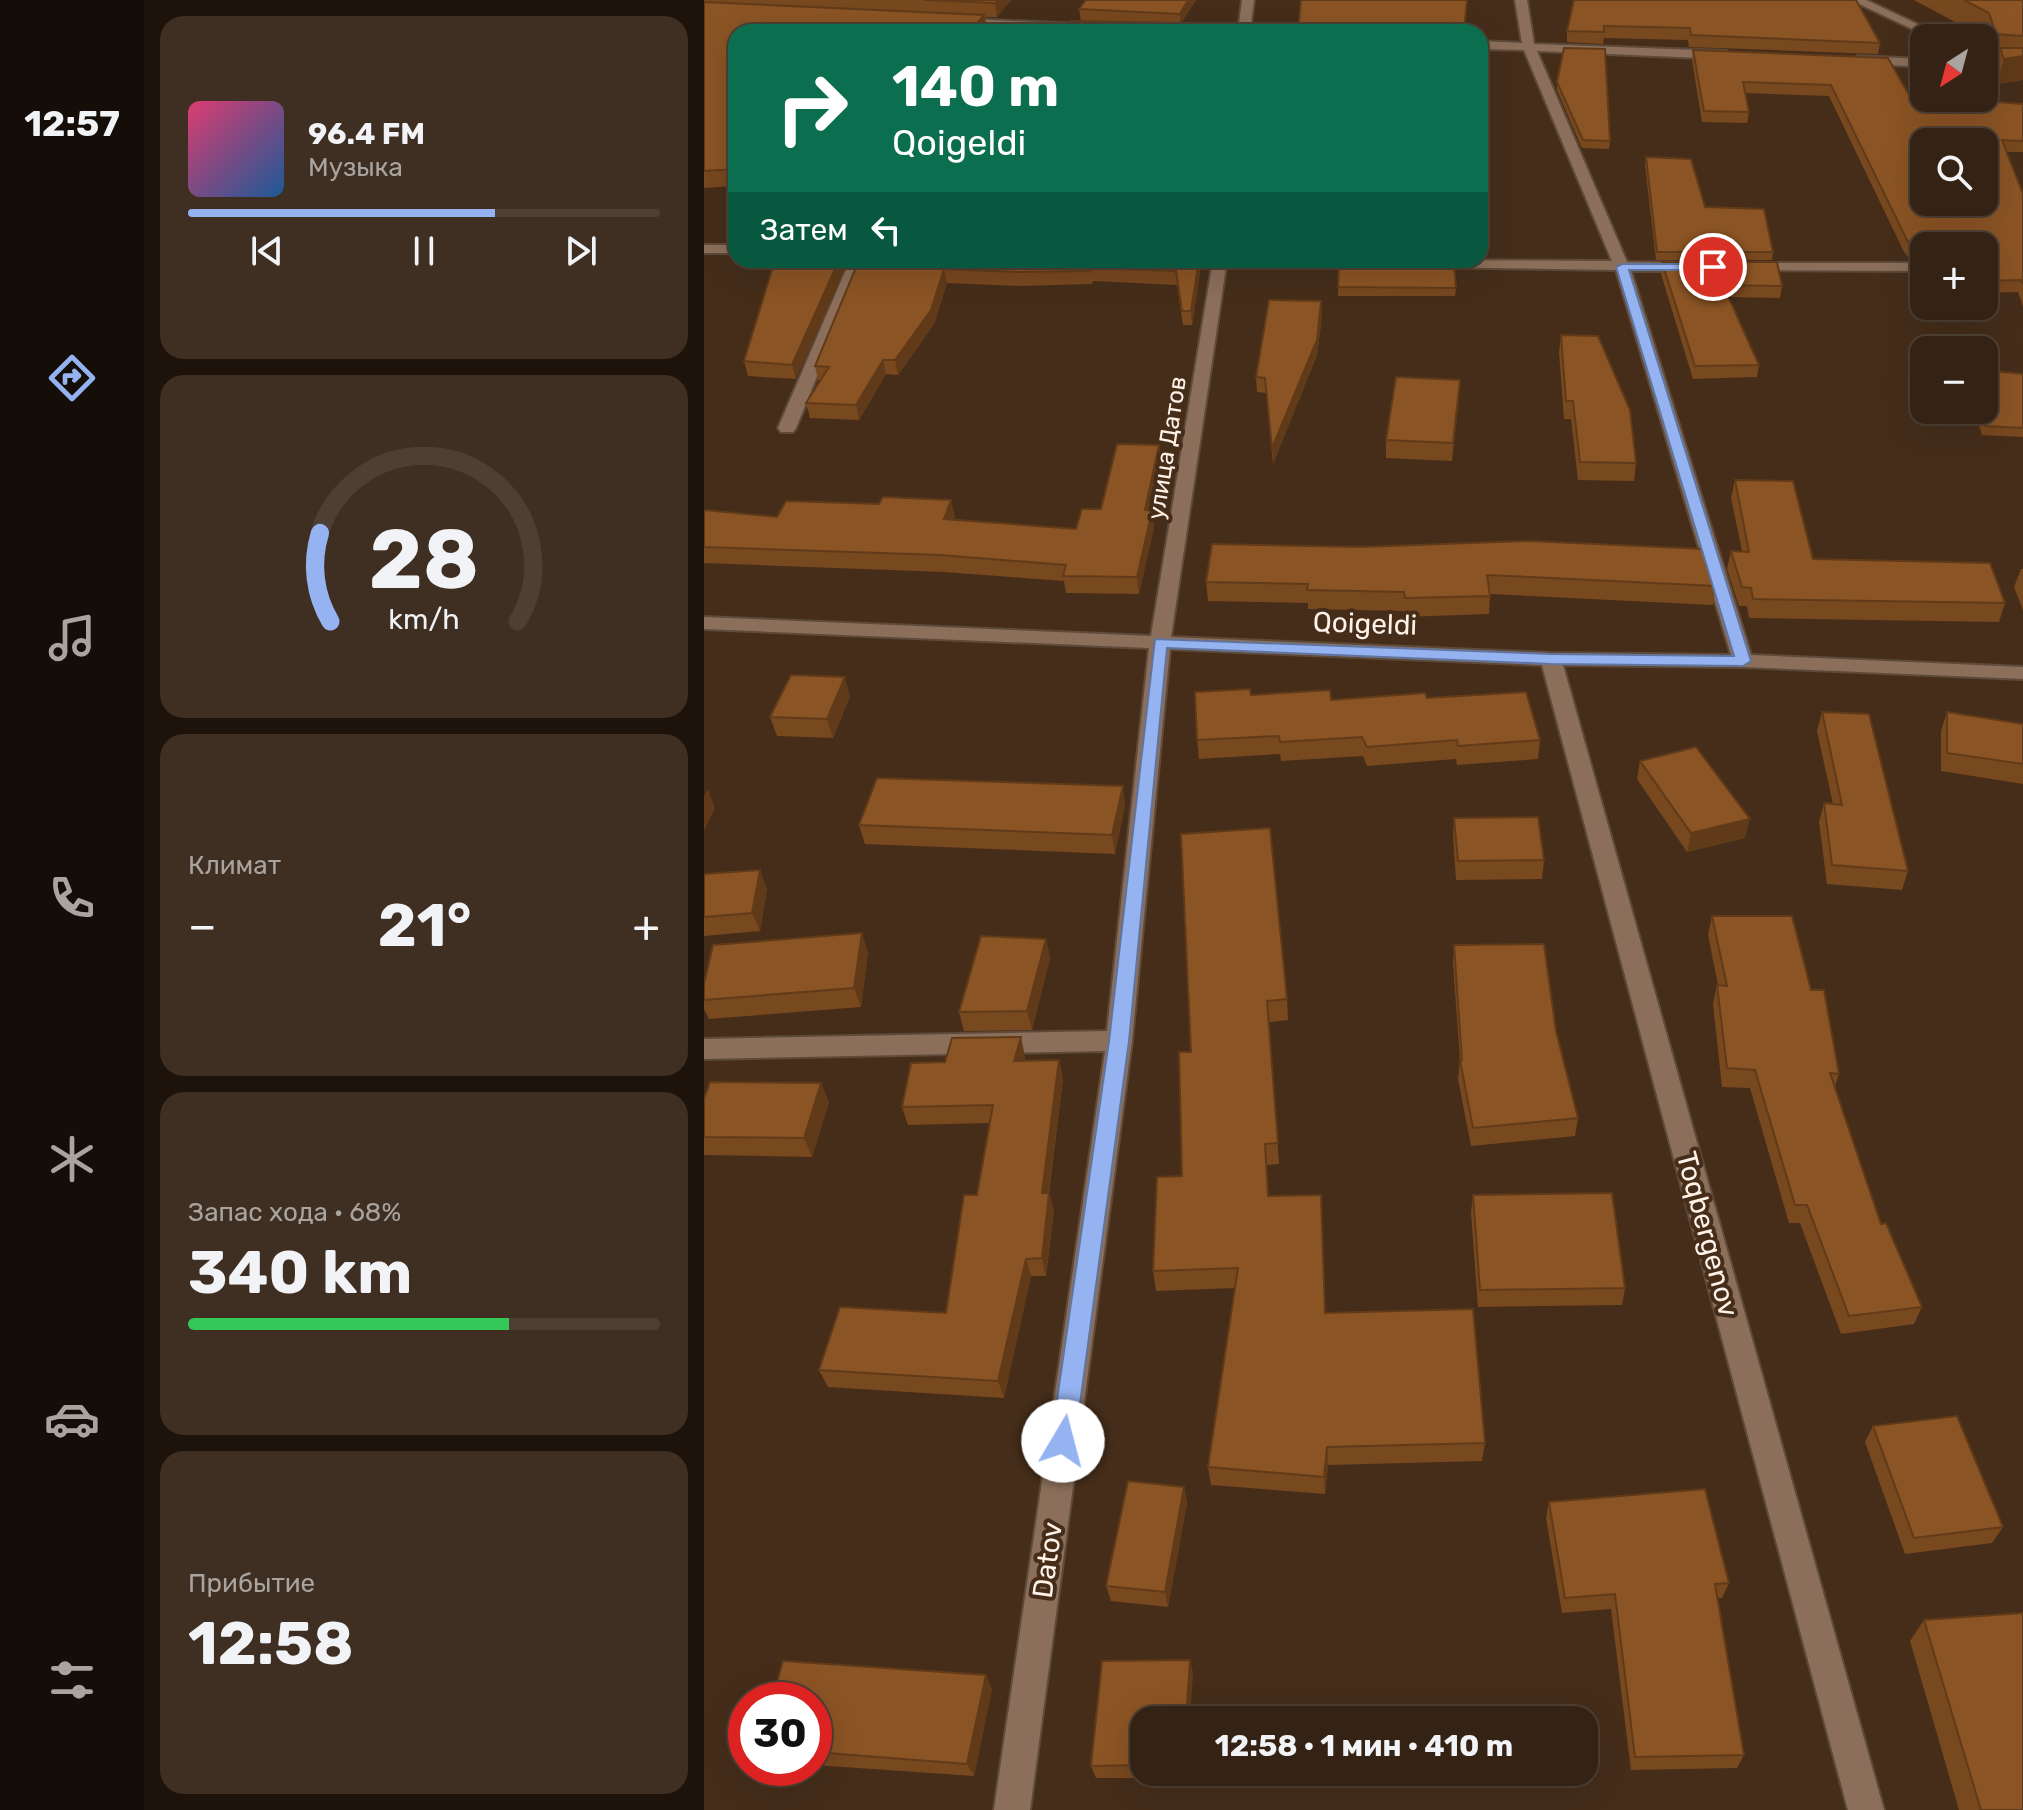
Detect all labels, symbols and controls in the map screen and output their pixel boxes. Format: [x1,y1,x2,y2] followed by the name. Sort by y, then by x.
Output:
[1910,24,1998,112] north arrow
[1910,24,1998,424] map controls
[892,54,1059,120] text: 140 m
[760,56,864,160] icon: right
[24,102,120,145] text: 12:57
[308,116,425,152] text: 96.4 FM
[892,121,1026,164] text: Qoigeldi
[1910,128,1998,216] button: search
[308,152,403,183] text: Музыка
[864,208,908,252] icon: left
[760,212,848,248] text: Затем
[245,229,289,273] icon: previous
[402,229,446,273] icon: pause
[559,229,603,273] icon: next
[1910,232,1998,320] button: +
[1679,233,1747,301] pin
[1691,245,1735,289] icon: arrive
[1910,336,1998,424] button: −
[44,350,100,406] icon: directions
[1142,374,1192,522] street label: улица Датов
[369,510,479,609] text: 28
[388,602,460,636] text: km/h
[1312,605,1418,642] street label: Qoigeldi
[44,610,100,666] icon: music
[188,850,281,881] text: Климат
[44,870,100,926] icon: phone
[378,890,471,961] text: 21°
[188,900,217,952] text: −
[633,900,660,952] text: +
[44,1131,100,1187] icon: climate
[1670,1148,1745,1320] street label: Toqbergenov
[188,1197,401,1228] text: Запас хода · 68%
[188,1237,412,1308] text: 340 km
[44,1391,100,1447] icon: car
[1021,1399,1105,1483] position arrow
[1026,1520,1069,1600] street label: Datov
[188,1568,315,1599] text: Прибытие
[188,1608,354,1679] text: 12:58
[44,1652,100,1708] icon: filters
[728,1682,832,1786] speed limit sign: 30
[1215,1728,1513,1764] text: 12:58 · 1 мин · 410 m

